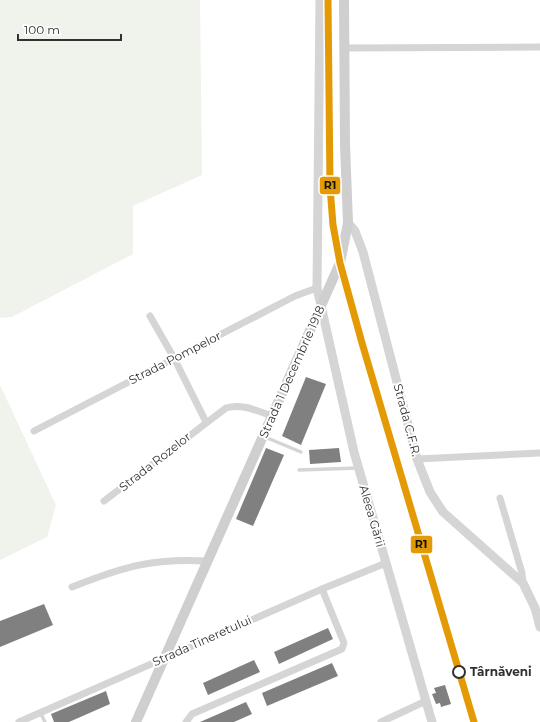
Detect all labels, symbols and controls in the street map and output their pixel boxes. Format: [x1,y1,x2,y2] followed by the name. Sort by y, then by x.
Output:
[18,16,121,42] scale bar
[24,22,60,37] text: 100 m
[319,176,341,195] line badge: R1
[324,178,336,192] text: R1
[256,303,328,440] street label: Strada 1 Decembrie 1918
[126,328,224,387] street label: Strada Pompelor
[391,382,424,458] street label: Strada C.F.R.
[116,429,194,494] street label: Strada Rozelor
[356,483,388,549] street label: Aleea Gării
[410,535,433,554] line badge: R1
[415,537,427,551] text: R1
[150,612,254,669] street label: Strada Tineretului
[470,664,532,679] place label: Târnăveni
[452,665,466,679] marker: Târnăveni

